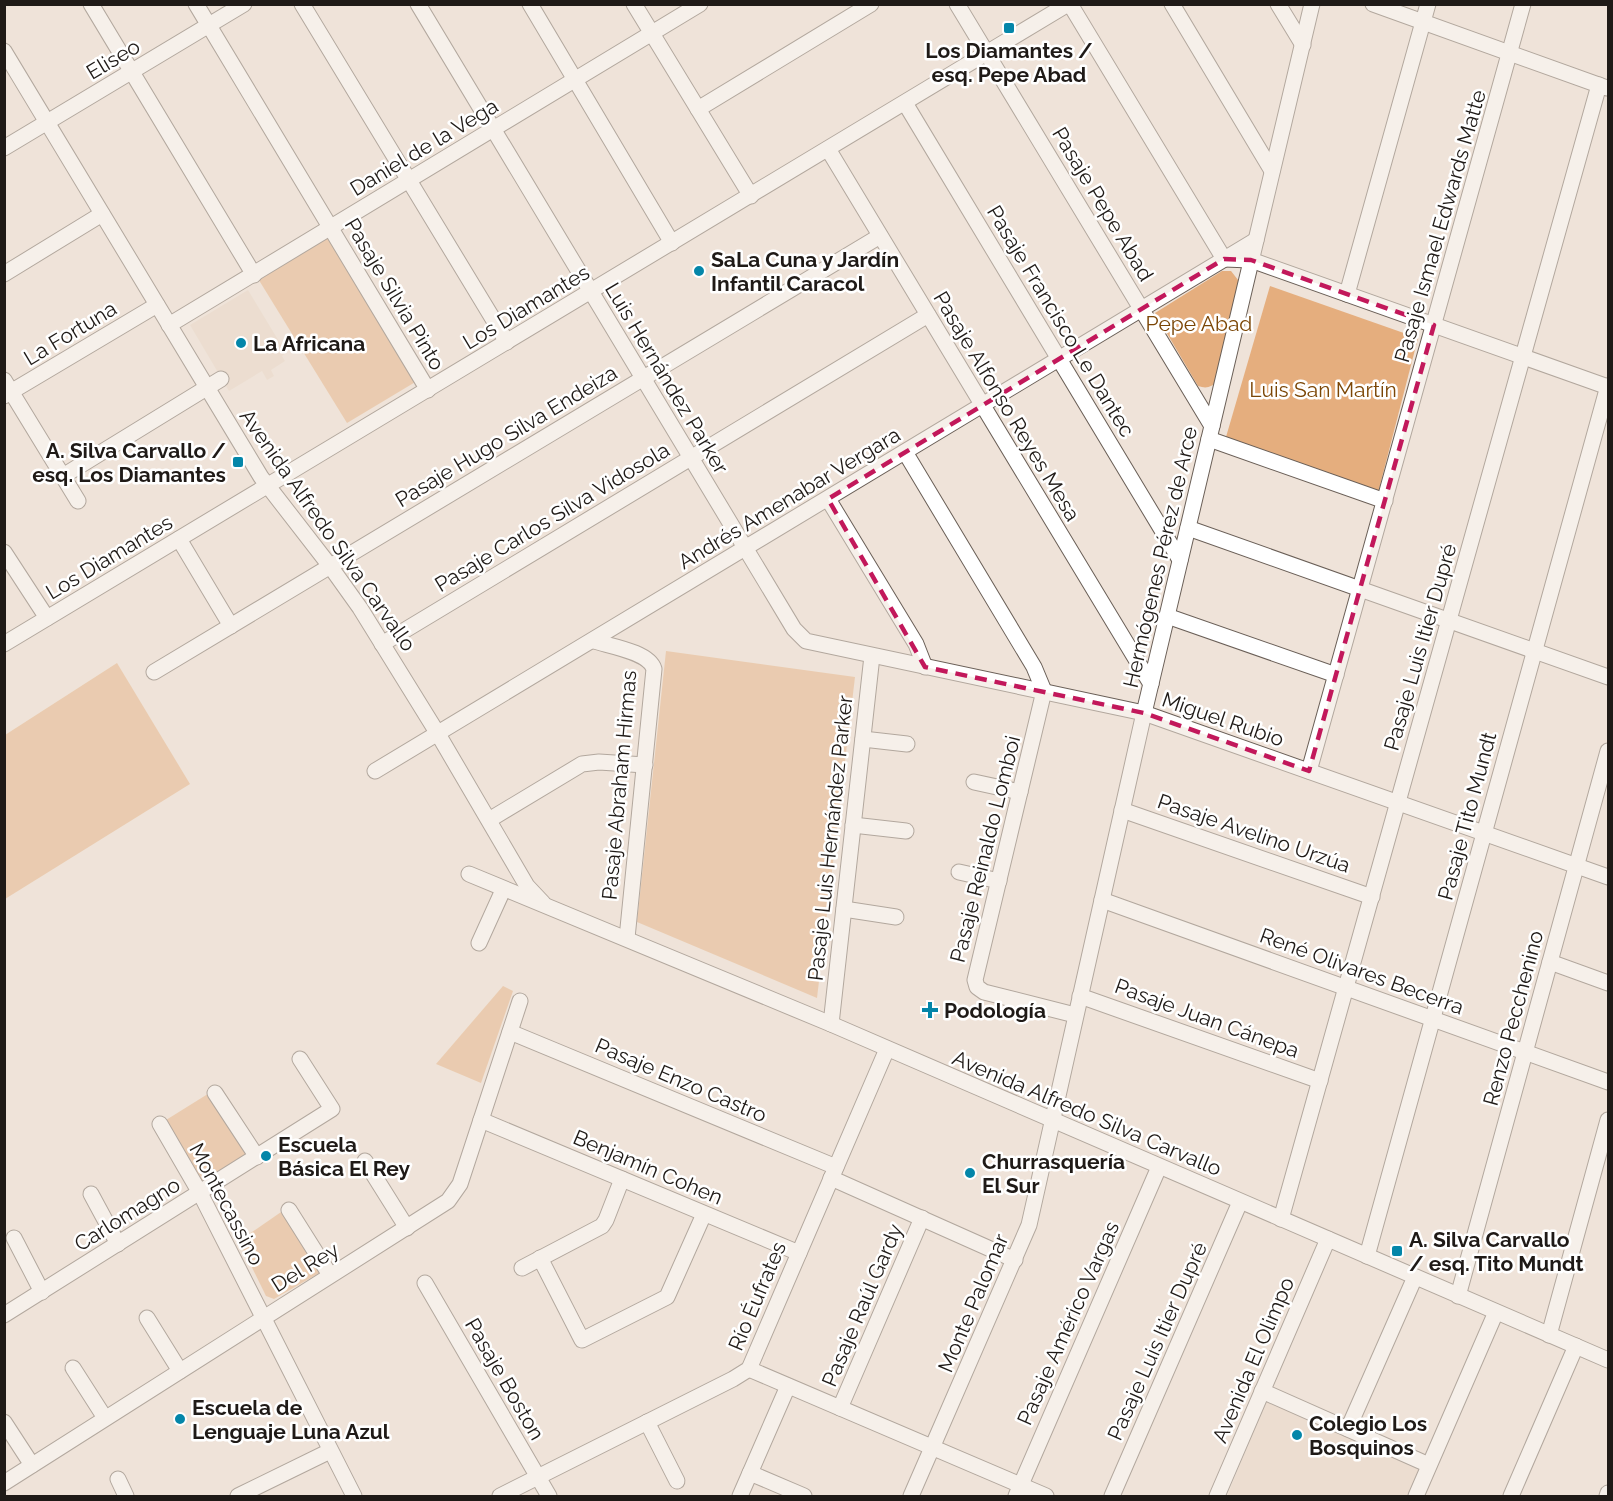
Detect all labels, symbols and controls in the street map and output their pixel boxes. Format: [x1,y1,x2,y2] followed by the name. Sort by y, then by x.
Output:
[1002,21,1016,35] marker: Los Diamantes / esq. Pepe Abad
[82,33,144,85] street label: Eliseo
[925,38,1093,87] place label: Los Diamantes / esq. Pepe Abad
[1389,87,1491,365] street label: Pasaje Ismael Edwards Matte
[346,93,502,201] street label: Daniel de la Vega
[1047,122,1159,286] street label: Pasaje Pepe Abad
[982,201,1140,441] street label: Pasaje Francisco Le Dantec
[340,214,450,374] street label: Pasaje Silvia Pinto
[711,247,899,296] place label: SaLa Cuna y Jardín Infantil Caracol
[458,259,594,355] street label: Los Diamantes
[692,264,706,278] marker: SaLa Cuna y Jardín Infantil Caracol
[600,278,734,479] street label: Luis Hernández Parker
[928,287,1086,525] street label: Pasaje Alfonso Reyes Mesa
[19,296,121,370] street label: La Fortuna
[1146,311,1252,336] park label: Pepe Abad
[253,331,365,356] place label: La Africana
[234,336,248,350] marker: La Africana
[391,360,621,512] street label: Pasaje Hugo Silva Endeiza
[1249,377,1397,402] park label: Luis San Martín
[235,404,421,656] street label: Avenida Alfredo Silva Carvallo
[673,422,905,574] street label: Andrés Amenabar Vergara
[1118,424,1202,690] street label: Hermógenes Pérez de Arce
[430,437,674,597] street label: Pasaje Carlos Silva Vidosola
[32,438,226,487] place label: A. Silva Carvallo / esq. Los Diamantes
[231,455,245,469] marker: A. Silva Carvallo / esq. Los Diamantes
[41,509,177,605] street label: Los Diamantes
[1378,541,1462,753] street label: Pasaje Luis Itier Dupré
[597,669,641,901] street label: Pasaje Abraham Hirmas
[1159,686,1287,752] street label: Miguel Rubio
[803,693,857,982] street label: Pasaje Luis Hernández Parker
[1433,729,1501,903] street label: Pasaje Tito Mundt
[945,733,1025,965] street label: Pasaje Reinaldo Lomboi
[1154,788,1354,878] street label: Pasaje Avelino Urzúa
[1257,922,1467,1020] street label: René Olivares Becerra
[1478,928,1548,1108] street label: Renzo Pecchenino
[1112,973,1302,1063] street label: Pasaje Juan Cánepa
[944,998,1046,1023] place label: Podología
[921,1001,939,1019] marker: Podología
[592,1033,770,1127] street label: Pasaje Enzo Castro
[949,1045,1225,1181] street label: Avenida Alfredo Silva Carvallo
[570,1124,726,1210] street label: Benjamín Cohen
[278,1132,411,1181] place label: Escuela Básica El Rey
[184,1139,270,1269] street label: Montecassino
[259,1149,273,1163] marker: Escuela Básica El Rey
[982,1149,1125,1198] place label: Churrasquería El Sur
[963,1166,977,1180] marker: Churrasquería El Sur
[70,1172,184,1256] street label: Carlomagno
[1012,1217,1124,1429] street label: Pasaje Américo Vargas
[816,1220,908,1390] street label: Pasaje Raúl Gardy
[1409,1227,1584,1276] place label: A. Silva Carvallo / esq. Tito Mundt
[933,1229,1014,1376] street label: Monte Palomar
[267,1237,343,1297] street label: Del Rey
[723,1238,791,1354] street label: Río Éufrates
[1102,1238,1212,1444] street label: Pasaje Luis Itier Dupré
[1390,1244,1404,1258] marker: A. Silva Carvallo / esq. Tito Mundt
[1207,1273,1299,1447] street label: Avenida El Olimpo
[460,1314,550,1444] street label: Pasaje Boston
[192,1395,390,1444] place label: Escuela de Lenguaje Luna Azul
[1309,1411,1427,1460] place label: Colegio Los Bosquinos
[173,1412,187,1426] marker: Escuela de Lenguaje Luna Azul
[1290,1428,1304,1442] marker: Colegio Los Bosquinos

